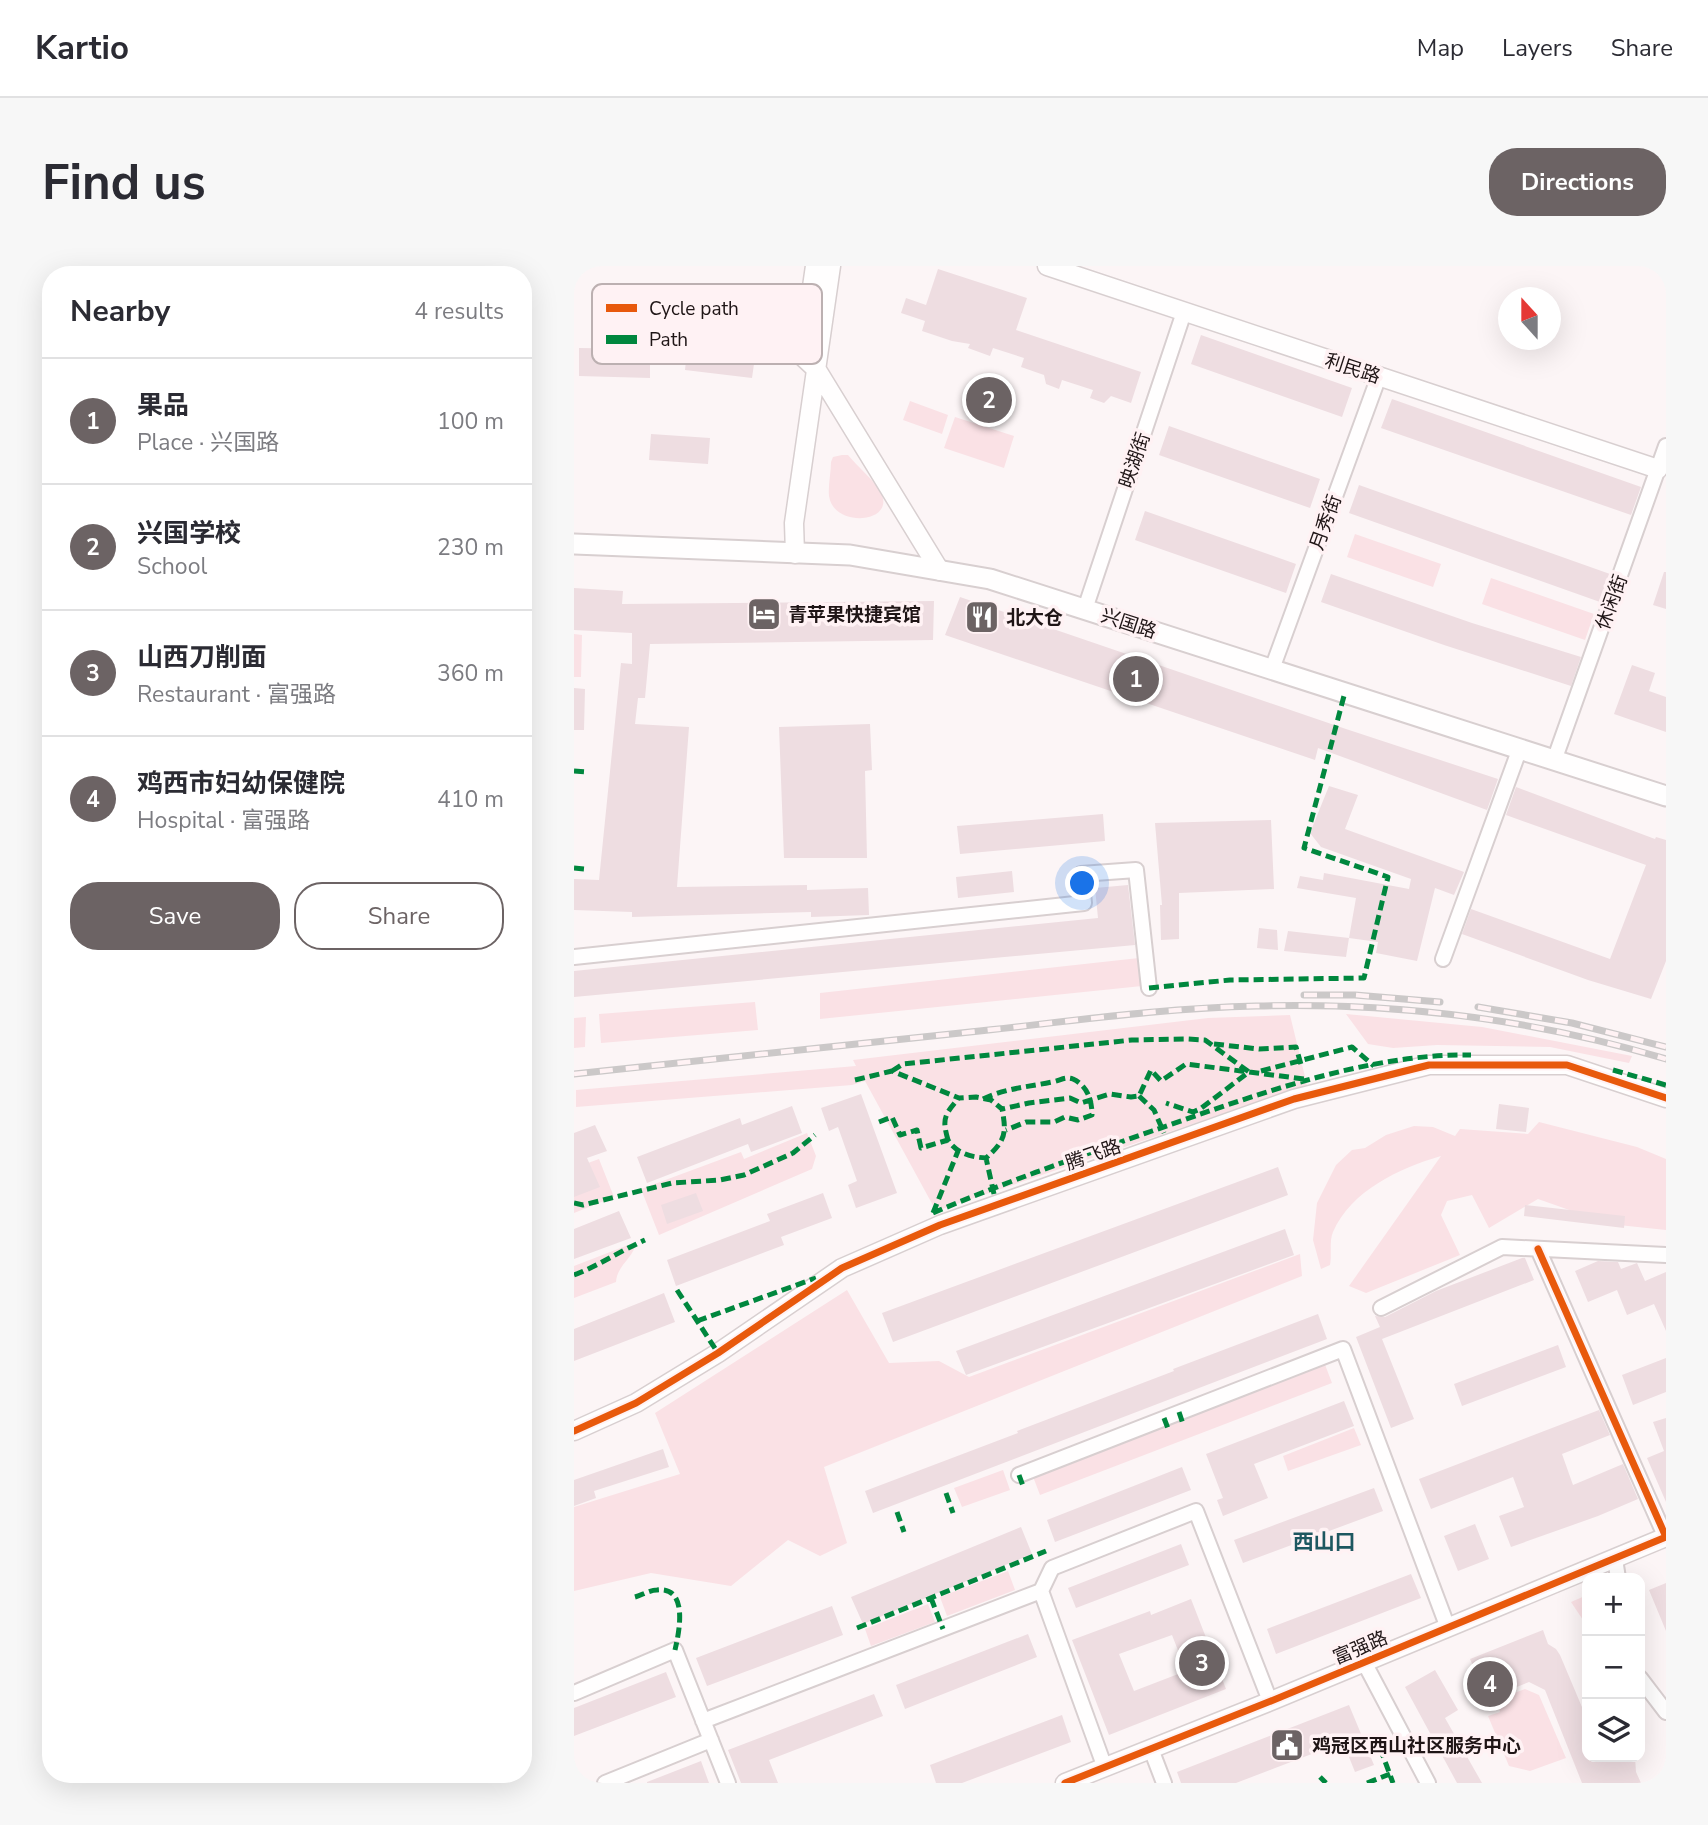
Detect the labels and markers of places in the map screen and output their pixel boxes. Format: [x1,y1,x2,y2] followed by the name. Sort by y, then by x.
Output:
[966,374,1012,426] pin: 2
[745,595,783,633] hotel icon: 青苹果快捷宾馆
[963,598,1001,636] restaurant icon: 北大仓
[788,602,921,628] place label: 青苹果快捷宾馆
[1006,605,1063,631] place label: 北大仓
[1113,653,1159,705] pin: 1
[1179,1637,1225,1689] pin: 3
[1467,1658,1513,1710] pin: 4
[1268,1726,1306,1764] public building icon: 鸡冠区西山社区服务中心
[1312,1733,1521,1759] place label: 鸡冠区西山社区服务中心

